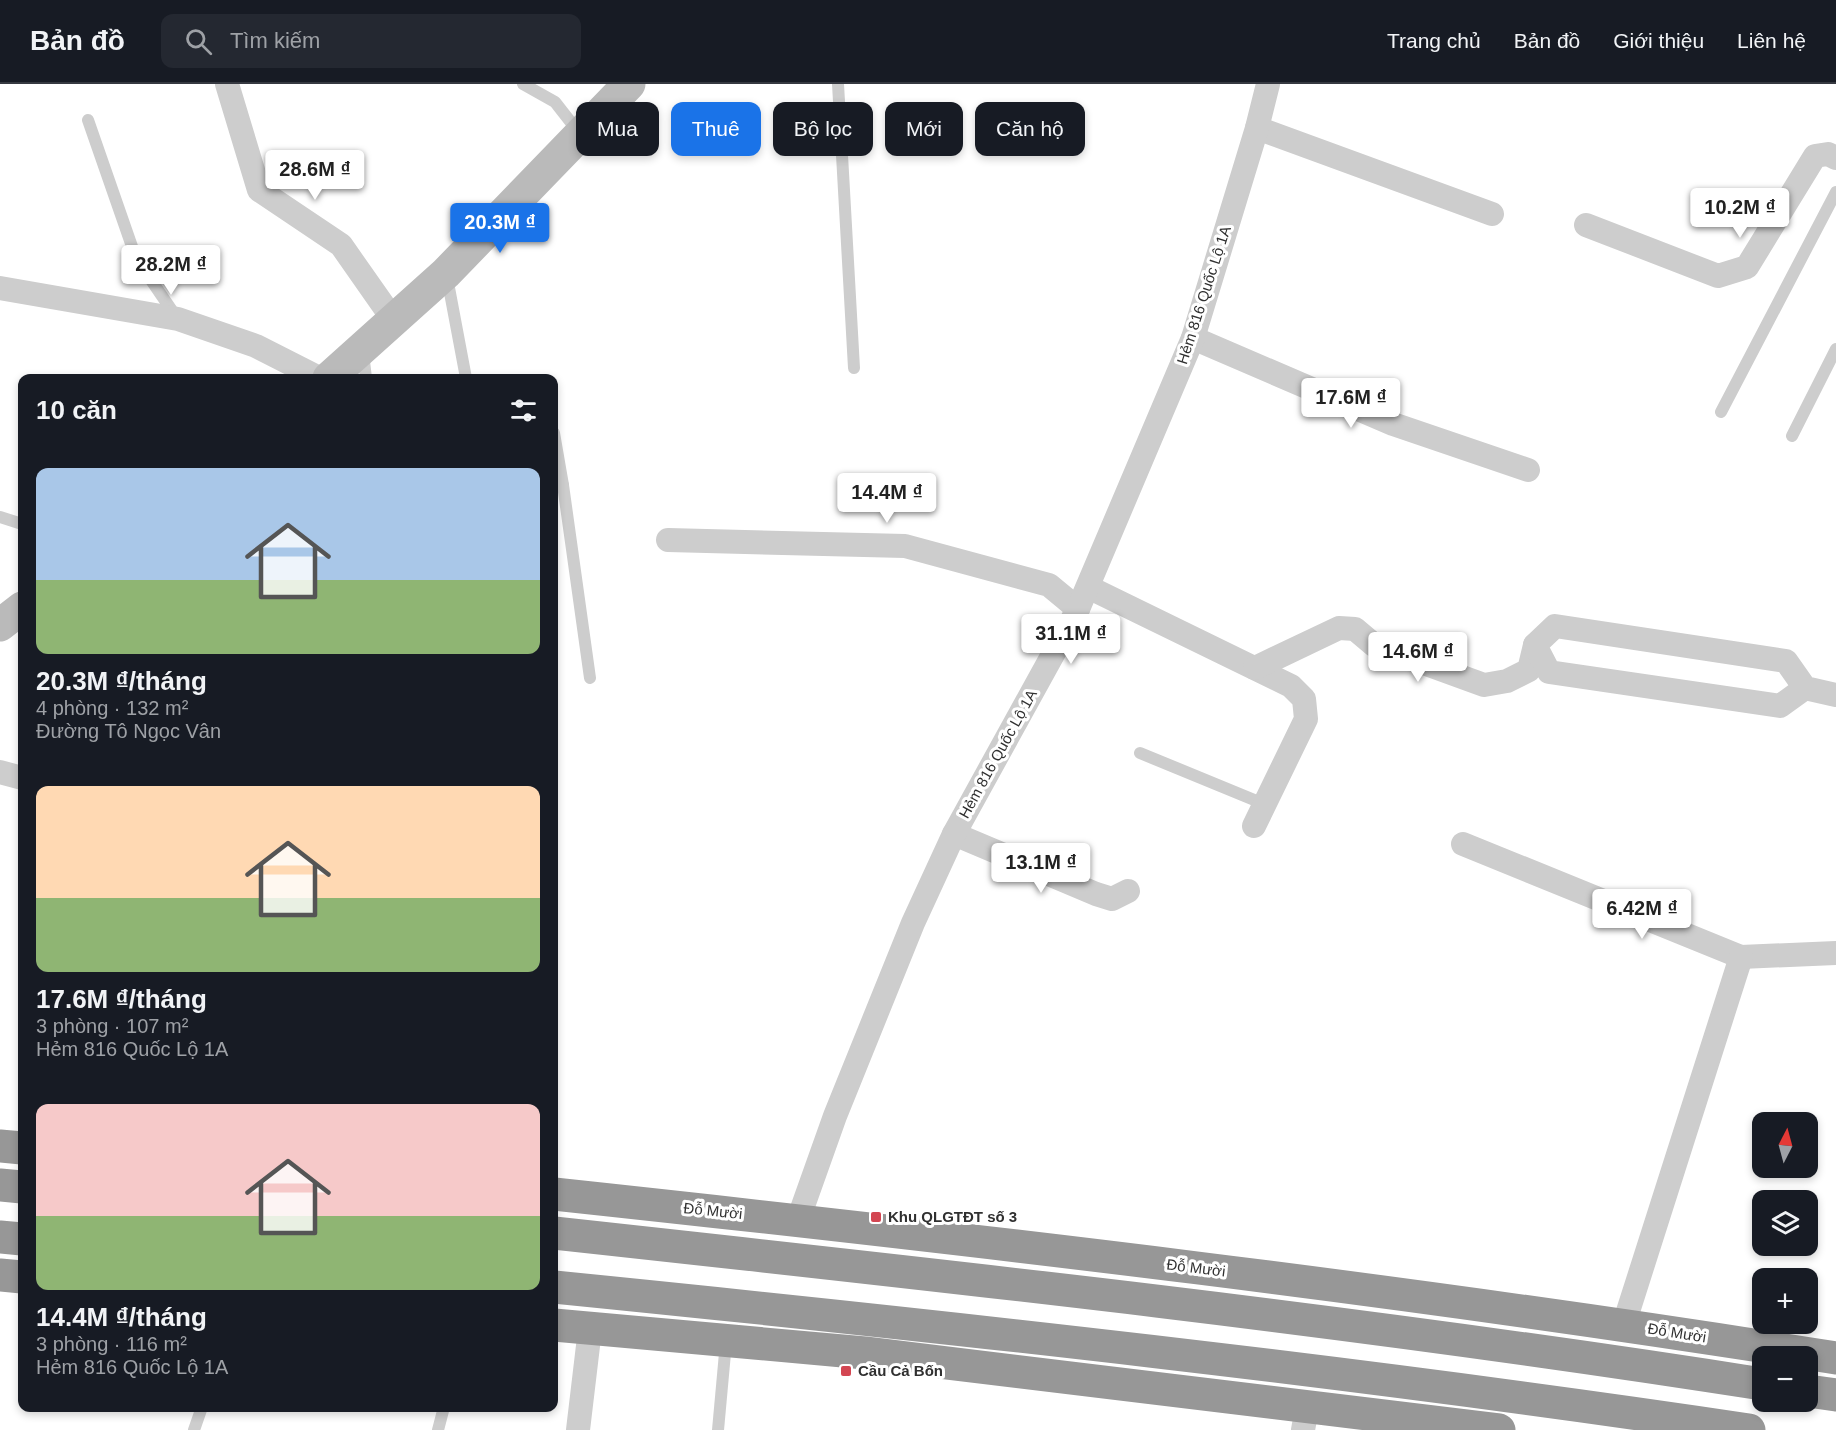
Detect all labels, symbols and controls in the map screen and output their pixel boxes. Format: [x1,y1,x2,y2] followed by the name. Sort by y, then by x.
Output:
[161,14,581,68] search box
[30,25,125,56] text: Bản đồ
[182,25,215,58] icon: search
[230,28,320,53] text: Tìm kiếm
[1387,29,1481,52] text: Trang chủ
[1514,29,1580,52] text: Bản đồ
[1613,29,1704,52] text: Giới thiệu
[1737,29,1806,52] text: Liên hệ
[576,102,659,156] chip: Mua
[671,102,761,156] chip: Thuê
[773,102,873,156] chip: Bộ lọc
[885,102,963,156] chip: Mới
[975,102,1085,156] chip: Căn hộ
[260,150,370,201] pin: 28.6M ₫
[279,158,351,180] text: 28.6M ₫
[1685,188,1795,239] pin: 10.2M ₫
[1704,196,1776,218] text: 10.2M ₫
[445,203,555,254] pin: 20.3M ₫
[464,211,536,233] text: 20.3M ₫
[1173,224,1234,366] street label: Hẻm 816 Quốc Lộ 1A
[116,245,226,296] pin: 28.2M ₫
[135,253,207,275] text: 28.2M ₫
[1296,378,1406,429] pin: 17.6M ₫
[1315,386,1387,408] text: 17.6M ₫
[507,394,540,427] icon: filters
[36,395,117,425] text: 10 căn
[832,473,942,524] pin: 14.4M ₫
[851,481,923,503] text: 14.4M ₫
[234,507,342,615] icon: home
[1016,614,1126,665] pin: 31.1M ₫
[1035,622,1107,644] text: 31.1M ₫
[1363,632,1473,683] pin: 14.6M ₫
[1382,640,1454,662] text: 14.6M ₫
[36,666,207,696] text: 20.3M ₫/tháng
[955,687,1040,821] street label: Hẻm 816 Quốc Lộ 1A
[36,697,188,719] text: 4 phòng · 132 m²
[36,720,221,742] text: Đường Tô Ngọc Vân
[234,825,342,933] icon: home
[986,843,1096,894] pin: 13.1M ₫
[1005,851,1077,873] text: 13.1M ₫
[1587,889,1697,940] pin: 6.42M ₫
[1606,897,1678,919] text: 6.42M ₫
[36,984,207,1014] text: 17.6M ₫/tháng
[36,1015,188,1037] text: 3 phòng · 107 m²
[36,1038,228,1060] text: Hẻm 816 Quốc Lộ 1A
[1752,1112,1818,1178] north arrow
[1752,1112,1818,1412] map controls
[234,1143,342,1251] icon: home
[1752,1190,1818,1256] button: layers
[683,1199,743,1222] street label: Đỗ Mười
[888,1208,1017,1225] place label: Khu QLGTĐT số 3
[869,1210,883,1224] marker: Khu QLGTĐT số 3
[1166,1255,1226,1280] street label: Đỗ Mười
[1752,1268,1818,1334] button: +
[36,1302,207,1332] text: 14.4M ₫/tháng
[1647,1319,1708,1346] street label: Đỗ Mười
[36,1333,187,1355] text: 3 phòng · 116 m²
[1752,1346,1818,1412] button: −
[36,1356,228,1378] text: Hẻm 816 Quốc Lộ 1A
[858,1362,943,1379] place label: Cầu Cả Bốn
[839,1364,853,1378] marker: Cầu Cả Bốn

